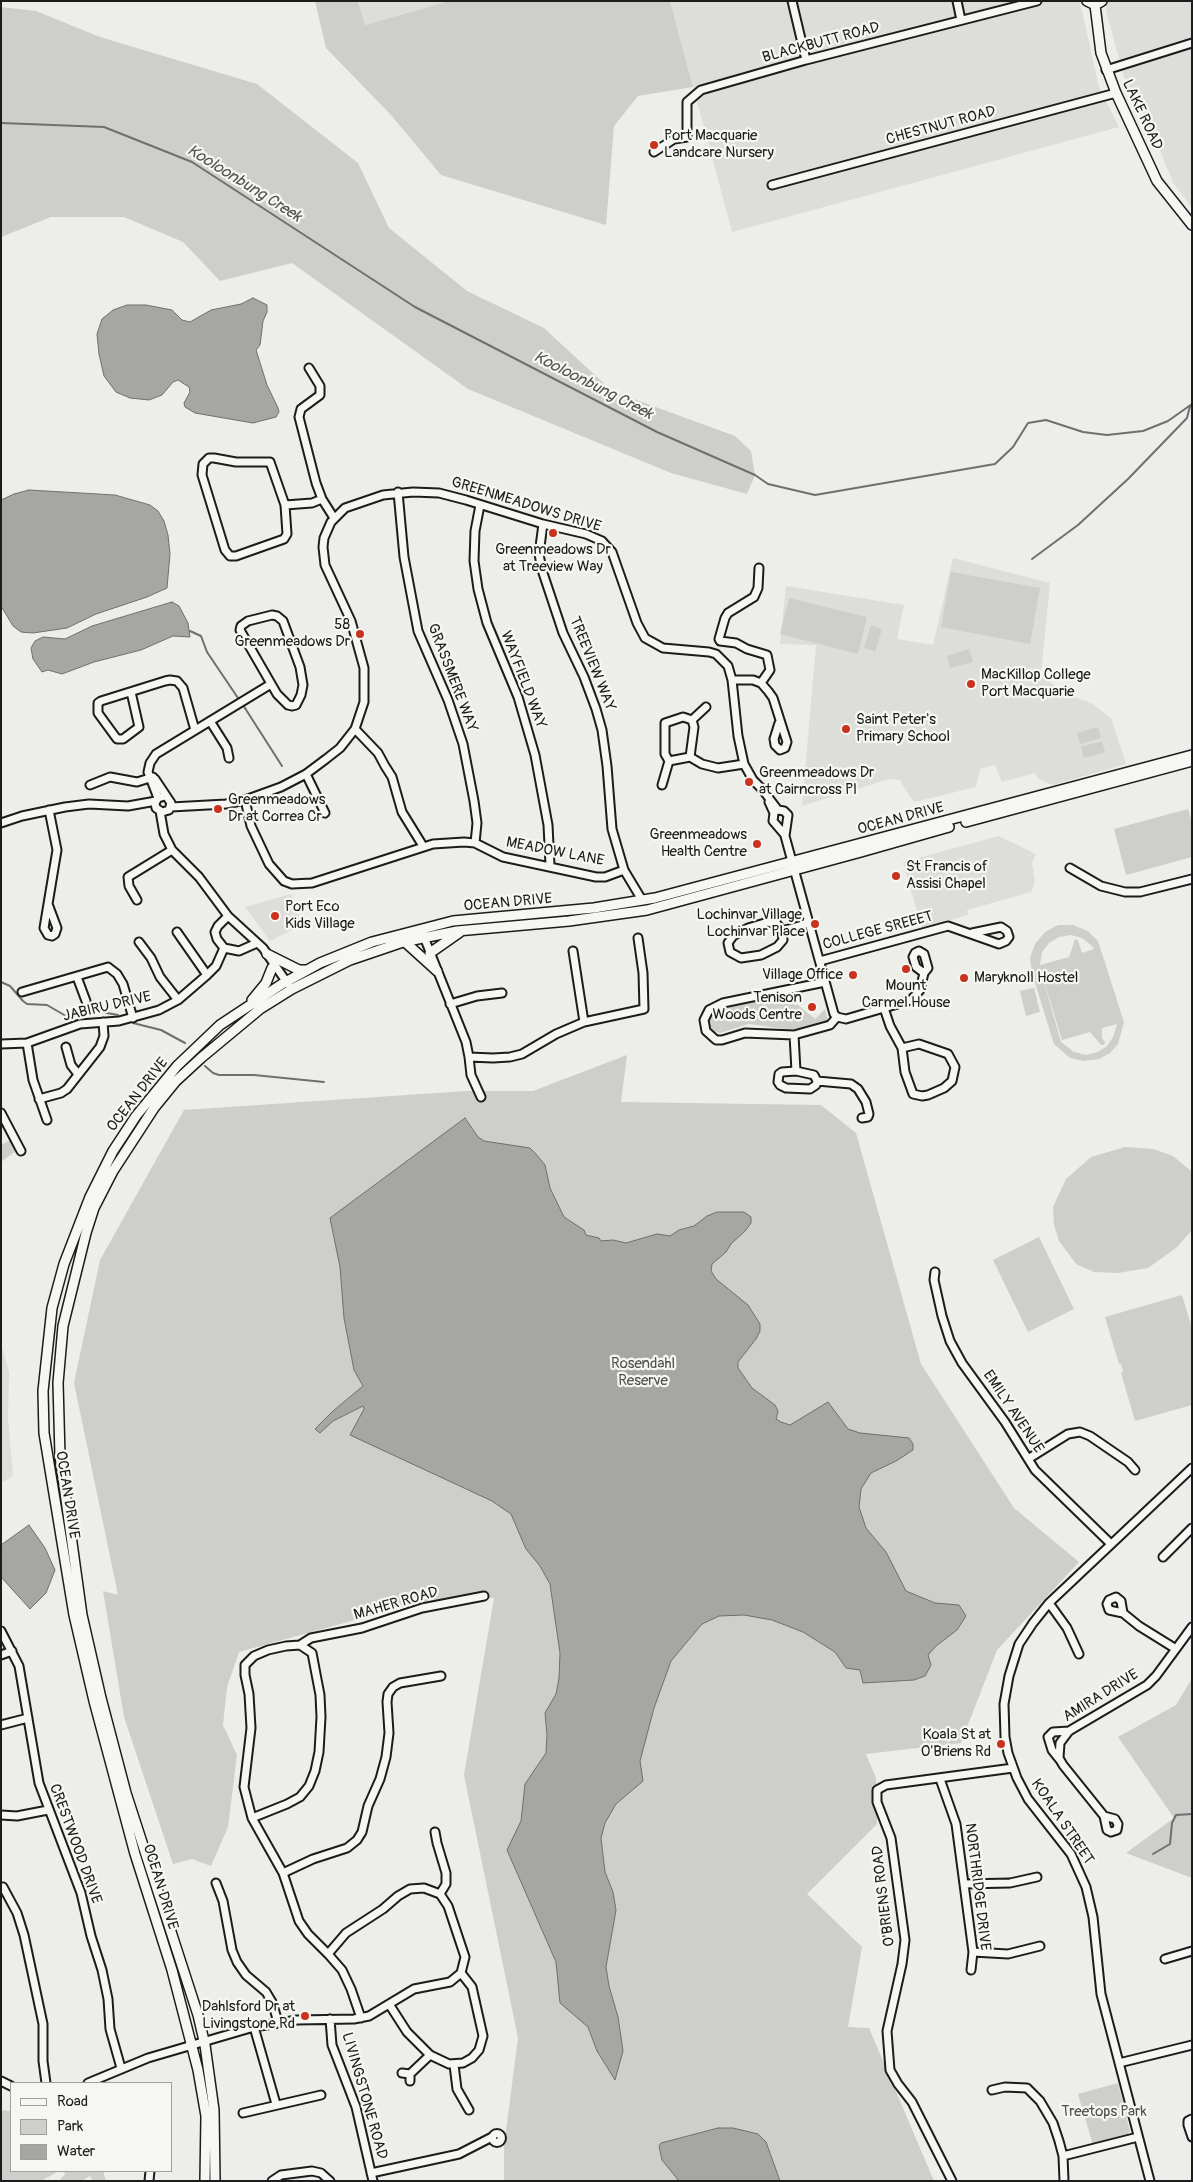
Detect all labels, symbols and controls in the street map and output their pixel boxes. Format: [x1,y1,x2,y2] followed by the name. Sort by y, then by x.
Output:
[760,19,882,67] street label: BLACKBUTT ROAD
[1118,77,1166,153] street label: LAKE ROAD
[884,103,998,149] street label: CHESTNUT ROAD
[664,127,774,162] place label: Port Macquarie Landcare Nursery
[648,139,660,151] marker: Port Macquarie Landcare Nursery
[183,141,305,227] water label: Kooloonbung Creek
[530,348,656,424] water label: Kooloonbung Creek
[449,474,603,536] street label: GREENMEADOWS DRIVE
[547,527,559,539] marker: Greenmeadows Dr at Treeview Way
[495,541,611,576] place label: Greenmeadows Dr at Treeview Way
[565,614,619,714] street label: TREEVIEW WAY
[235,616,350,651] place label: 58 Greenmeadows Dr
[423,621,481,735] street label: GRASSMERE WAY
[354,628,366,640] marker: 58 Greenmeadows Dr
[496,629,550,731] street label: WAYFIELD WAY
[981,666,1091,701] place label: MacKillop College Port Macquarie
[965,678,977,690] marker: MacKillop College Port Macquarie
[856,711,950,746] place label: Saint Peter's Primary School
[840,723,852,735] marker: Saint Peter's Primary School
[759,764,874,799] place label: Greenmeadows Dr at Cairncross Pl
[743,776,755,788] marker: Greenmeadows Dr at Cairncross Pl
[228,791,325,826] place label: Greenmeadows Dr at Correa Cr
[856,799,946,839] street label: OCEAN DRIVE
[212,803,224,815] marker: Greenmeadows Dr at Correa Cr
[650,826,747,861] place label: Greenmeadows Health Centre
[504,834,606,870] street label: MEADOW LANE
[751,838,763,850] marker: Greenmeadows Health Centre
[906,858,988,893] place label: St Francis of Assisi Chapel
[890,870,902,882] marker: St Francis of Assisi Chapel
[463,890,553,916] street label: OCEAN DRIVE
[285,898,355,933] place label: Port Eco Kids Village
[697,906,805,941] place label: Lochinvar Village, Lochinvar Place
[821,908,935,954] street label: COLLEGE SREEET
[269,910,281,922] marker: Port Eco Kids Village
[809,918,821,930] marker: Lochinvar Village, Lochinvar Place
[900,963,912,975] marker: Mount Carmel House
[762,966,843,984] place label: Village Office
[847,969,859,981] marker: Village Office
[974,969,1078,987] place label: Maryknoll Hostel
[958,972,970,984] marker: Maryknoll Hostel
[862,977,950,1012] place label: Mount Carmel House
[61,988,153,1026] street label: JABIRU DRIVE
[713,989,802,1024] place label: Tenison Woods Centre
[806,1001,818,1013] marker: Tenison Woods Centre
[104,1054,172,1136] street label: OCEAN DRIVE
[611,1355,675,1390] park label: Rosendahl Reserve
[979,1367,1047,1457] street label: EMILY AVENUE
[51,1450,83,1540] street label: OCEAN DRIVE
[352,1583,440,1625] street label: MAHER ROAD
[1060,1666,1142,1726] street label: AMIRA DRIVE
[921,1726,991,1761] place label: Koala St at O'Briens Rd
[995,1738,1007,1750] marker: Koala St at O'Briens Rd
[1027,1776,1097,1868] street label: KOALA STREET
[45,1782,105,1906] street label: CRESTWOOD DRIVE
[960,1822,994,1952] street label: NORTHRIDGE DRIVE
[138,1842,182,1932] street label: OCEAN DRIVE
[869,1845,899,1947] street label: O'BRIENS ROAD
[202,1998,295,2033] place label: Dahlsford Dr at Livingstone Rd
[299,2010,311,2022] marker: Dahlsford Dr at Livingstone Rd
[337,2030,391,2162] street label: LIVINGSTONE ROAD
[10,2082,172,2172] legend
[57,2092,88,2111] text: Road
[1061,2103,1147,2121] park label: Treetops Park
[57,2117,83,2136] text: Park
[57,2142,95,2161] text: Water

